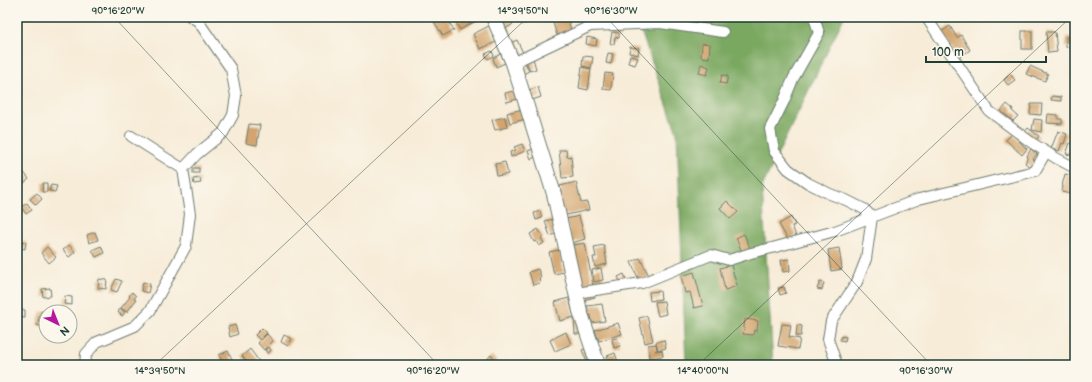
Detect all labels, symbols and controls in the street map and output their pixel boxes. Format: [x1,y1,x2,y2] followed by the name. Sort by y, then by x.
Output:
[91,5,145,17] text: 90°16'20"W
[497,5,549,17] text: 14°39'50"N
[584,5,638,17] text: 90°16'30"W
[926,38,1046,64] scale bar
[932,45,964,60] text: 100 m
[38,304,78,344] north arrow
[57,323,72,339] text: N
[134,365,186,377] text: 14°39'50"N
[406,365,460,377] text: 90°16'20"W
[677,365,729,377] text: 14°40'00"N
[899,365,953,377] text: 90°16'30"W

